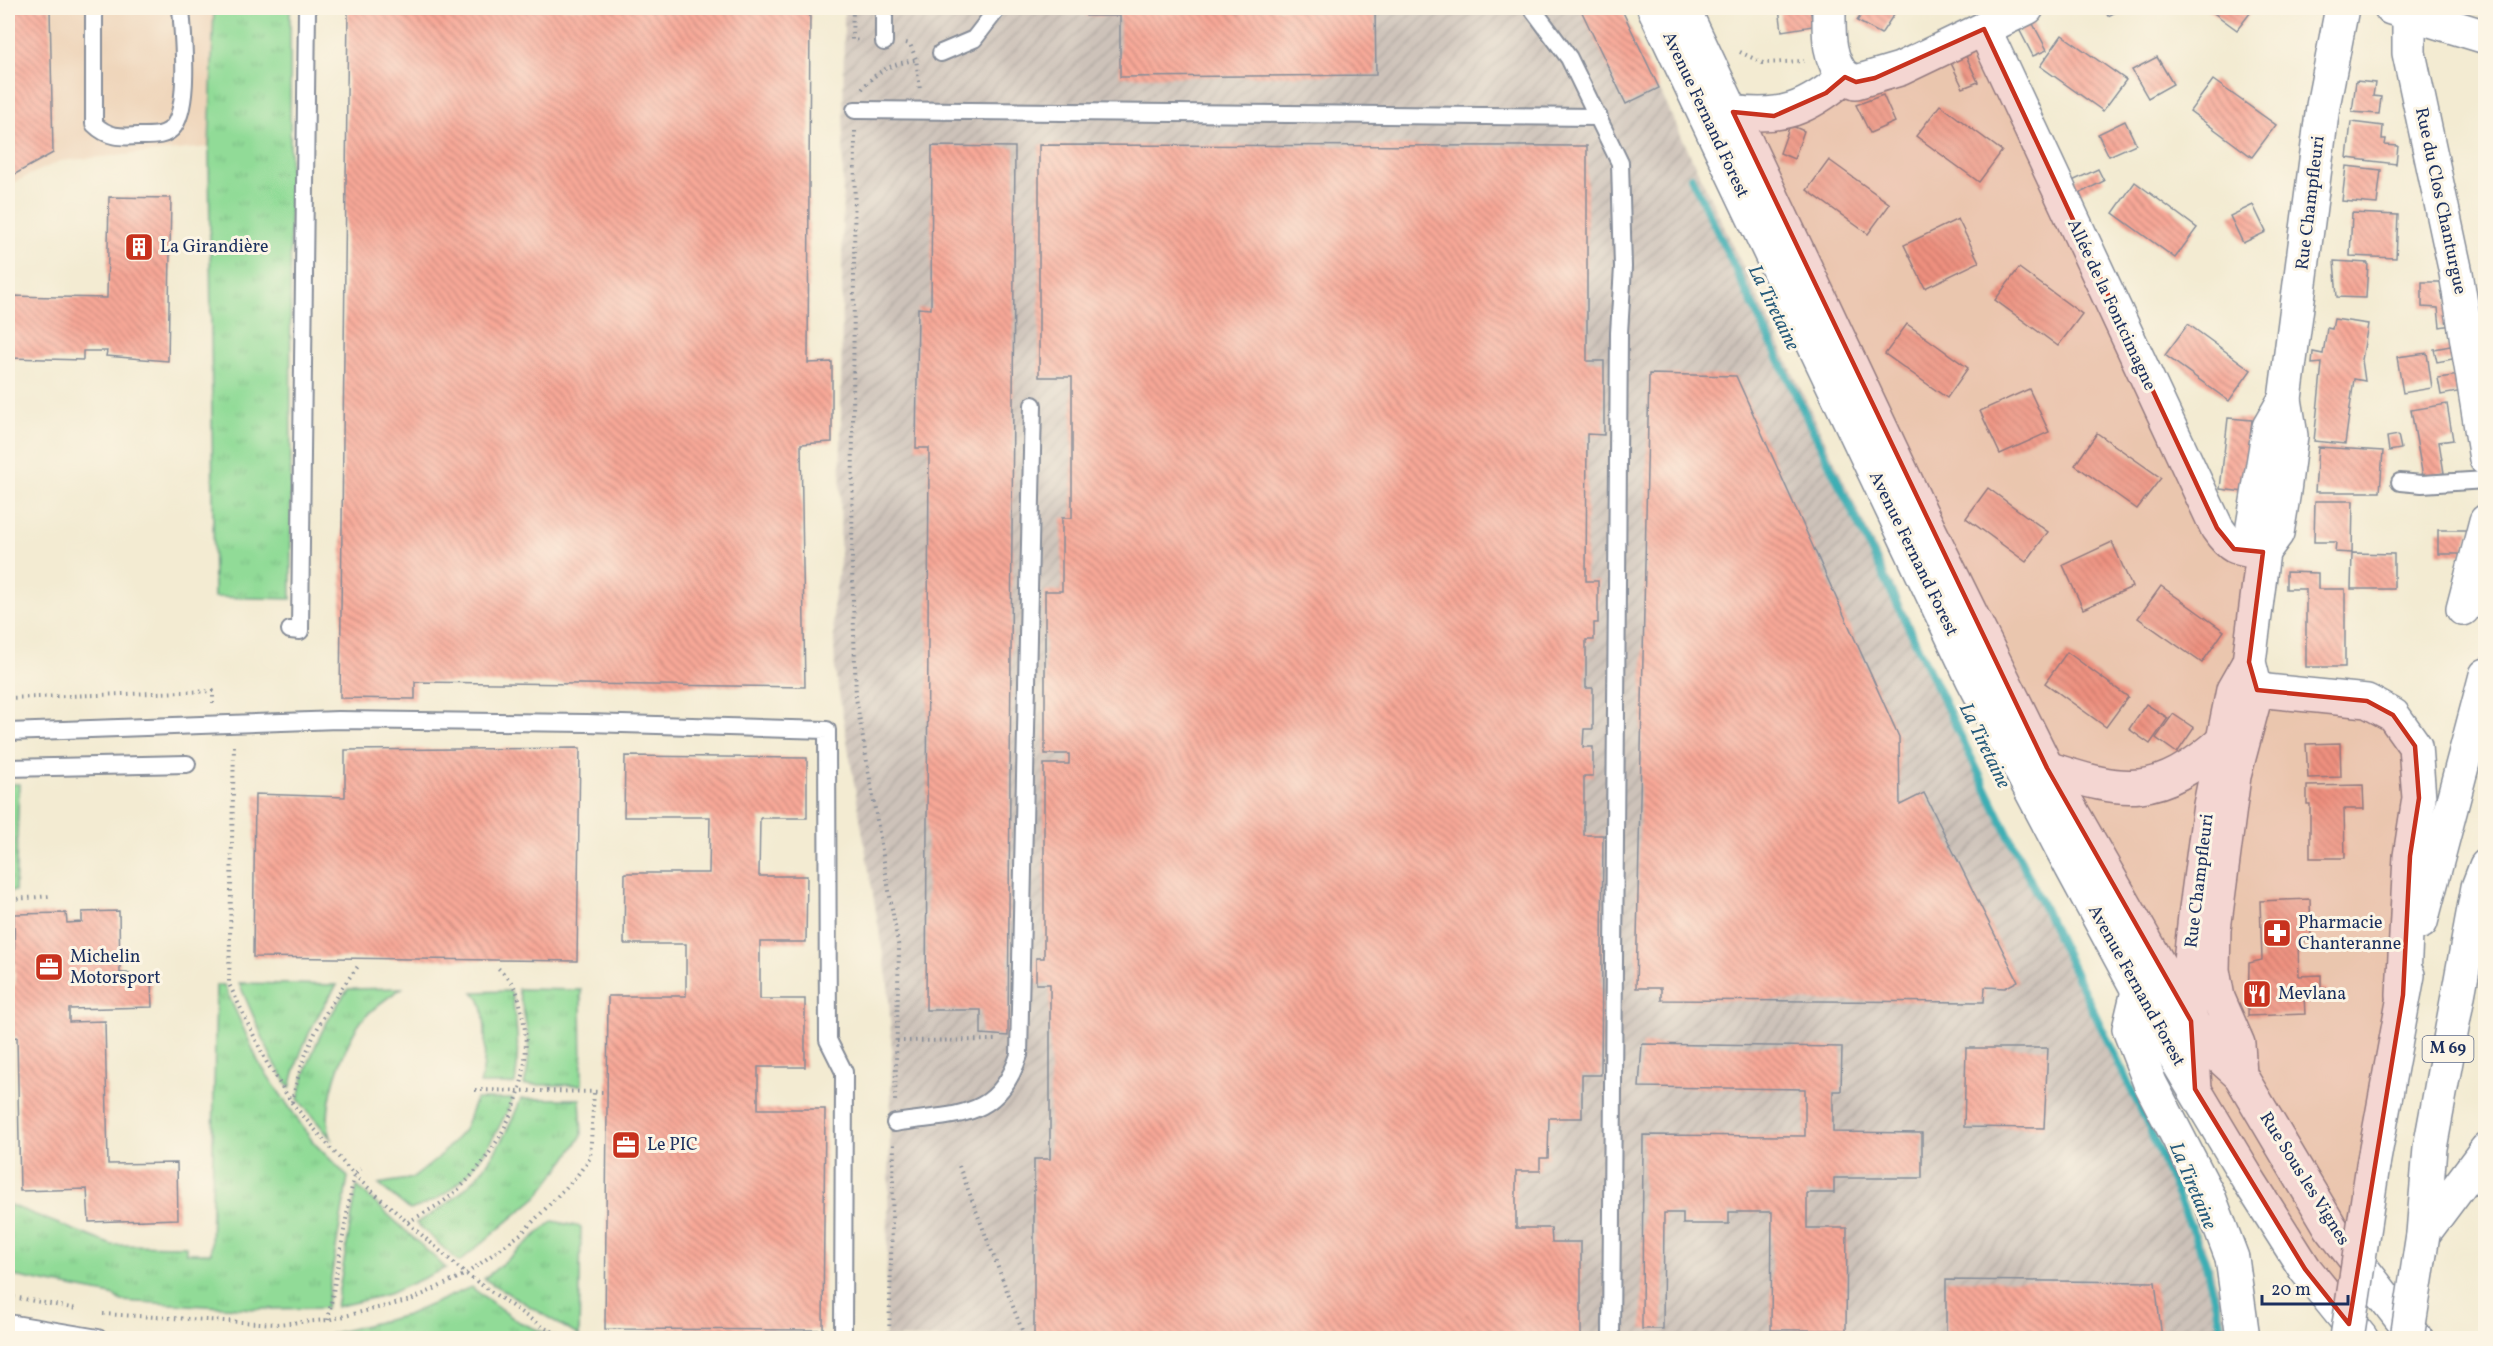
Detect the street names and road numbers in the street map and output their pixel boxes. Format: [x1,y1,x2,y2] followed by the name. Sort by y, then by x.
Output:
[1655,28,1755,202] street label: Avenue Fernand Forest
[2408,105,2472,297] street label: Rue du Clos Chanturgue
[2290,134,2332,272] street label: Rue Champfleuri
[2060,215,2162,395] street label: Allée de la Fontcimagne
[1862,467,1964,641] street label: Avenue Fernand Forest
[2179,812,2221,950] street label: Rue Champfleuri
[2081,901,2191,1071] street label: Avenue Fernand Forest
[2422,1036,2474,1062] road number: M 69
[2253,1107,2355,1251] street label: Rue Sous les Vignes

